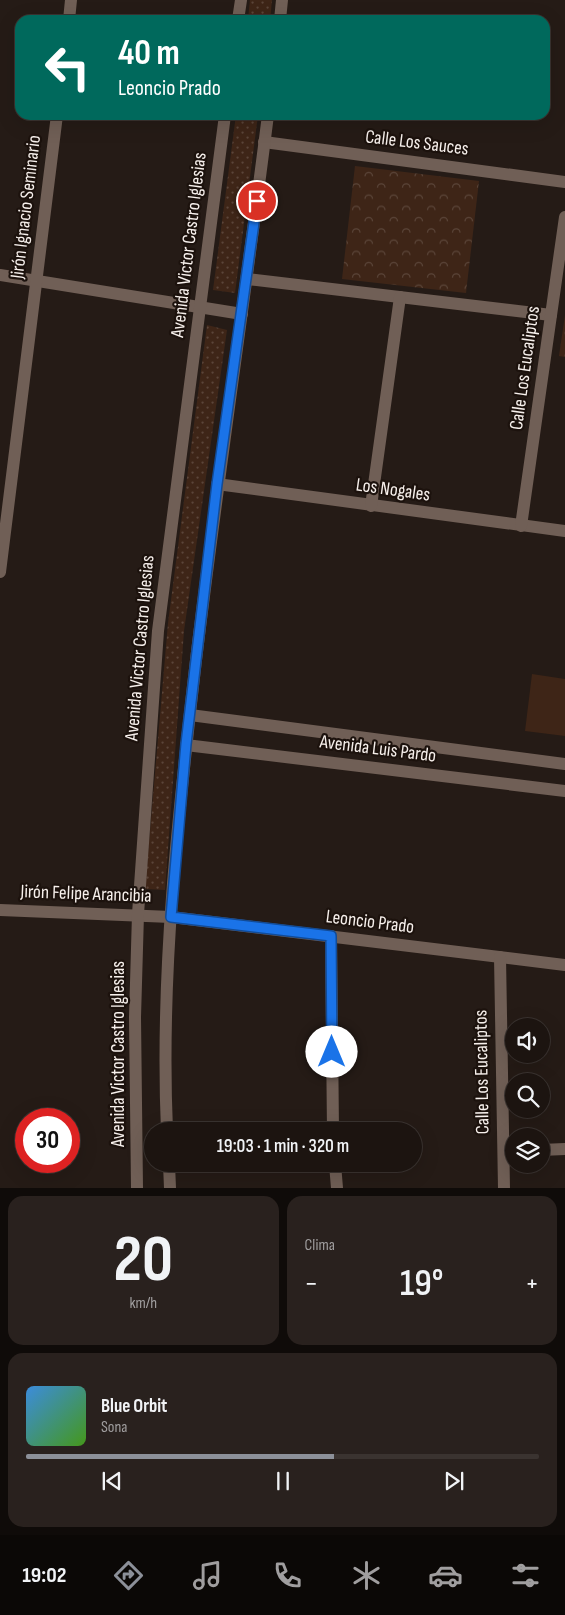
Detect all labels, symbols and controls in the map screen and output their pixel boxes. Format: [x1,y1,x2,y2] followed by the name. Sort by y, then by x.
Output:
[118,32,180,75] text: 40 m
[35,35,100,100] icon: left
[118,75,221,102] text: Leoncio Prado
[364,125,470,161] street label: Calle Los Sauces
[6,134,46,281] street label: Jirón Ignacio Seminario
[166,151,212,340] street label: Avenida Victor Castro Iglesias
[236,180,278,222] pin
[243,187,271,215] icon: arrive
[505,305,545,431] street label: Calle Los Eucaliptos
[354,473,432,507] street label: Los Nogales
[120,554,160,743] street label: Avenida Victor Castro Iglesias
[318,730,437,768] street label: Avenida Luis Pardo
[19,880,152,908] street label: Jirón Felipe Arancibia
[325,905,415,939] street label: Leoncio Prado
[107,961,130,1148] street label: Avenida Victor Castro Iglesias
[469,1009,495,1134] street label: Calle Los Eucaliptos
[505,1018,550,1173] map controls
[505,1018,550,1063] button: sound
[305,1025,357,1077] position arrow
[505,1073,550,1118] button: search
[15,1108,80,1173] speed limit sign: 30
[505,1128,550,1173] button: layers
[217,1135,349,1158] text: 19:03 · 1 min · 320 m
[114,1222,173,1300] text: 20
[305,1236,335,1255] text: Clima
[400,1261,443,1306] text: 19°
[305,1267,318,1300] text: −
[525,1267,539,1300] text: +
[129,1294,157,1313] text: km/h
[101,1395,167,1418] text: Blue Orbit
[101,1418,128,1437] text: Sona
[98,1467,126,1495] icon: previous
[269,1467,297,1495] icon: pause
[440,1467,468,1495] icon: next
[111,1558,146,1593] icon: directions
[190,1558,225,1593] icon: music
[270,1558,305,1593] icon: phone
[349,1558,384,1593] icon: climate
[428,1558,463,1593] icon: car
[508,1558,543,1593] icon: filters
[22,1562,66,1589] text: 19:02

